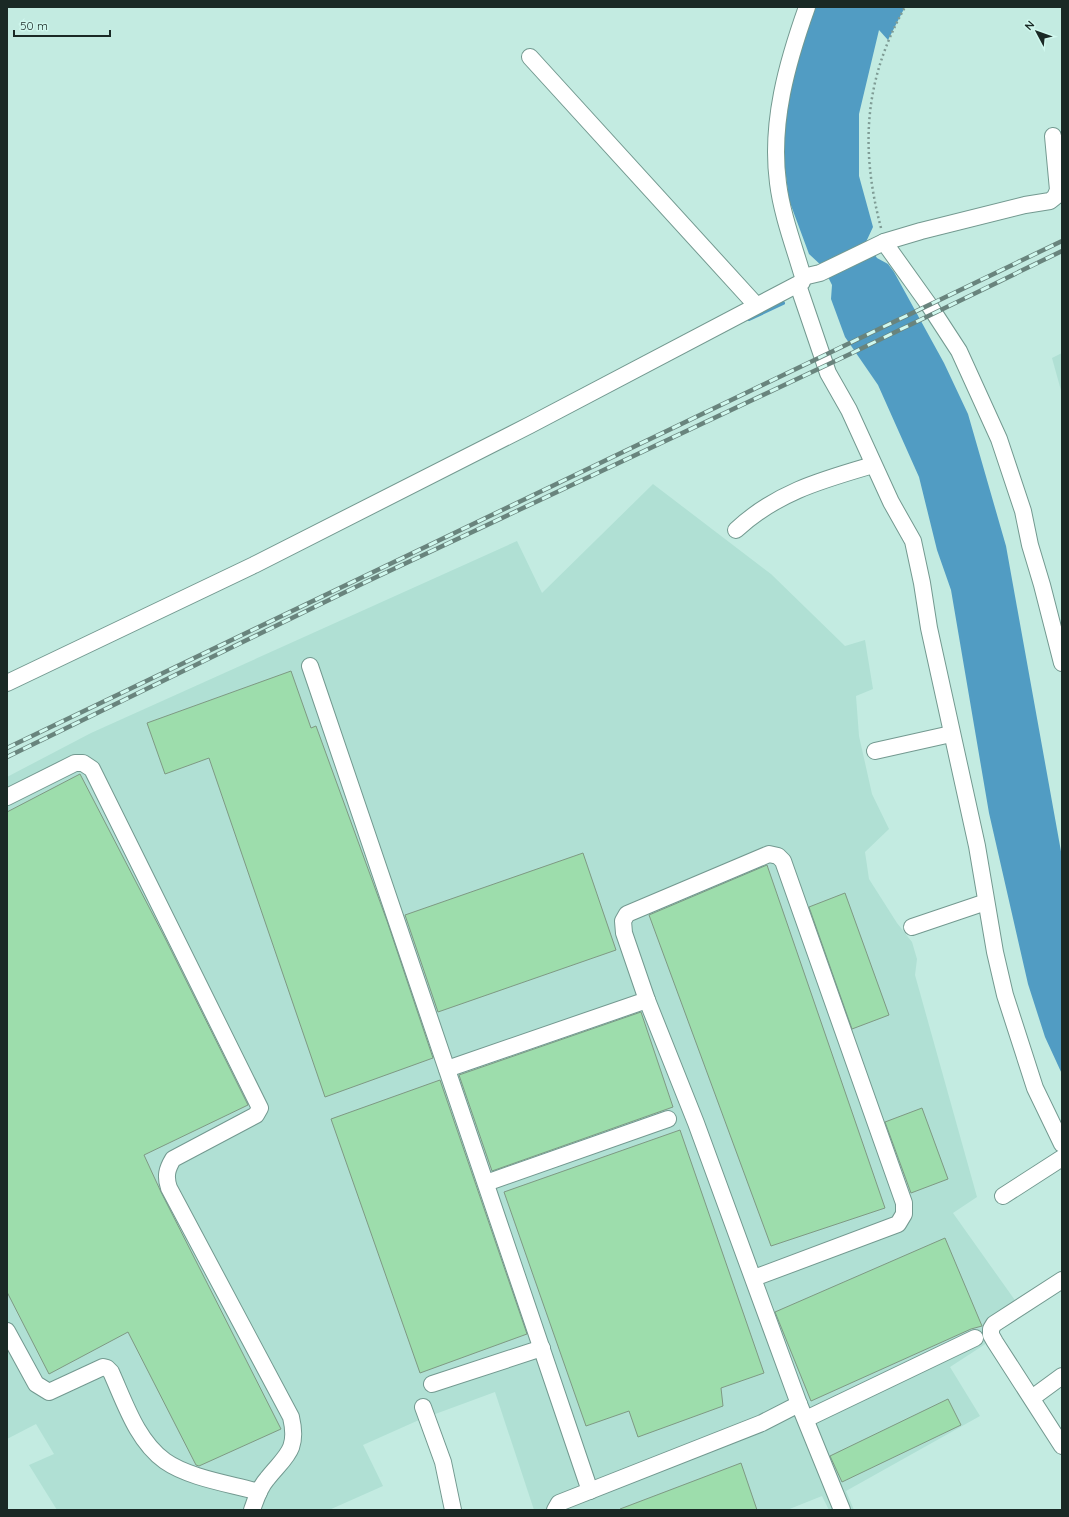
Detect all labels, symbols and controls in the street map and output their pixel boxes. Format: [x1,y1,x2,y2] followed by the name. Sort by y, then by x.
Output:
[14,12,110,38] scale bar
[1017,12,1057,52] north arrow
[20,18,48,33] text: 50 m
[1022,18,1037,33] text: N

